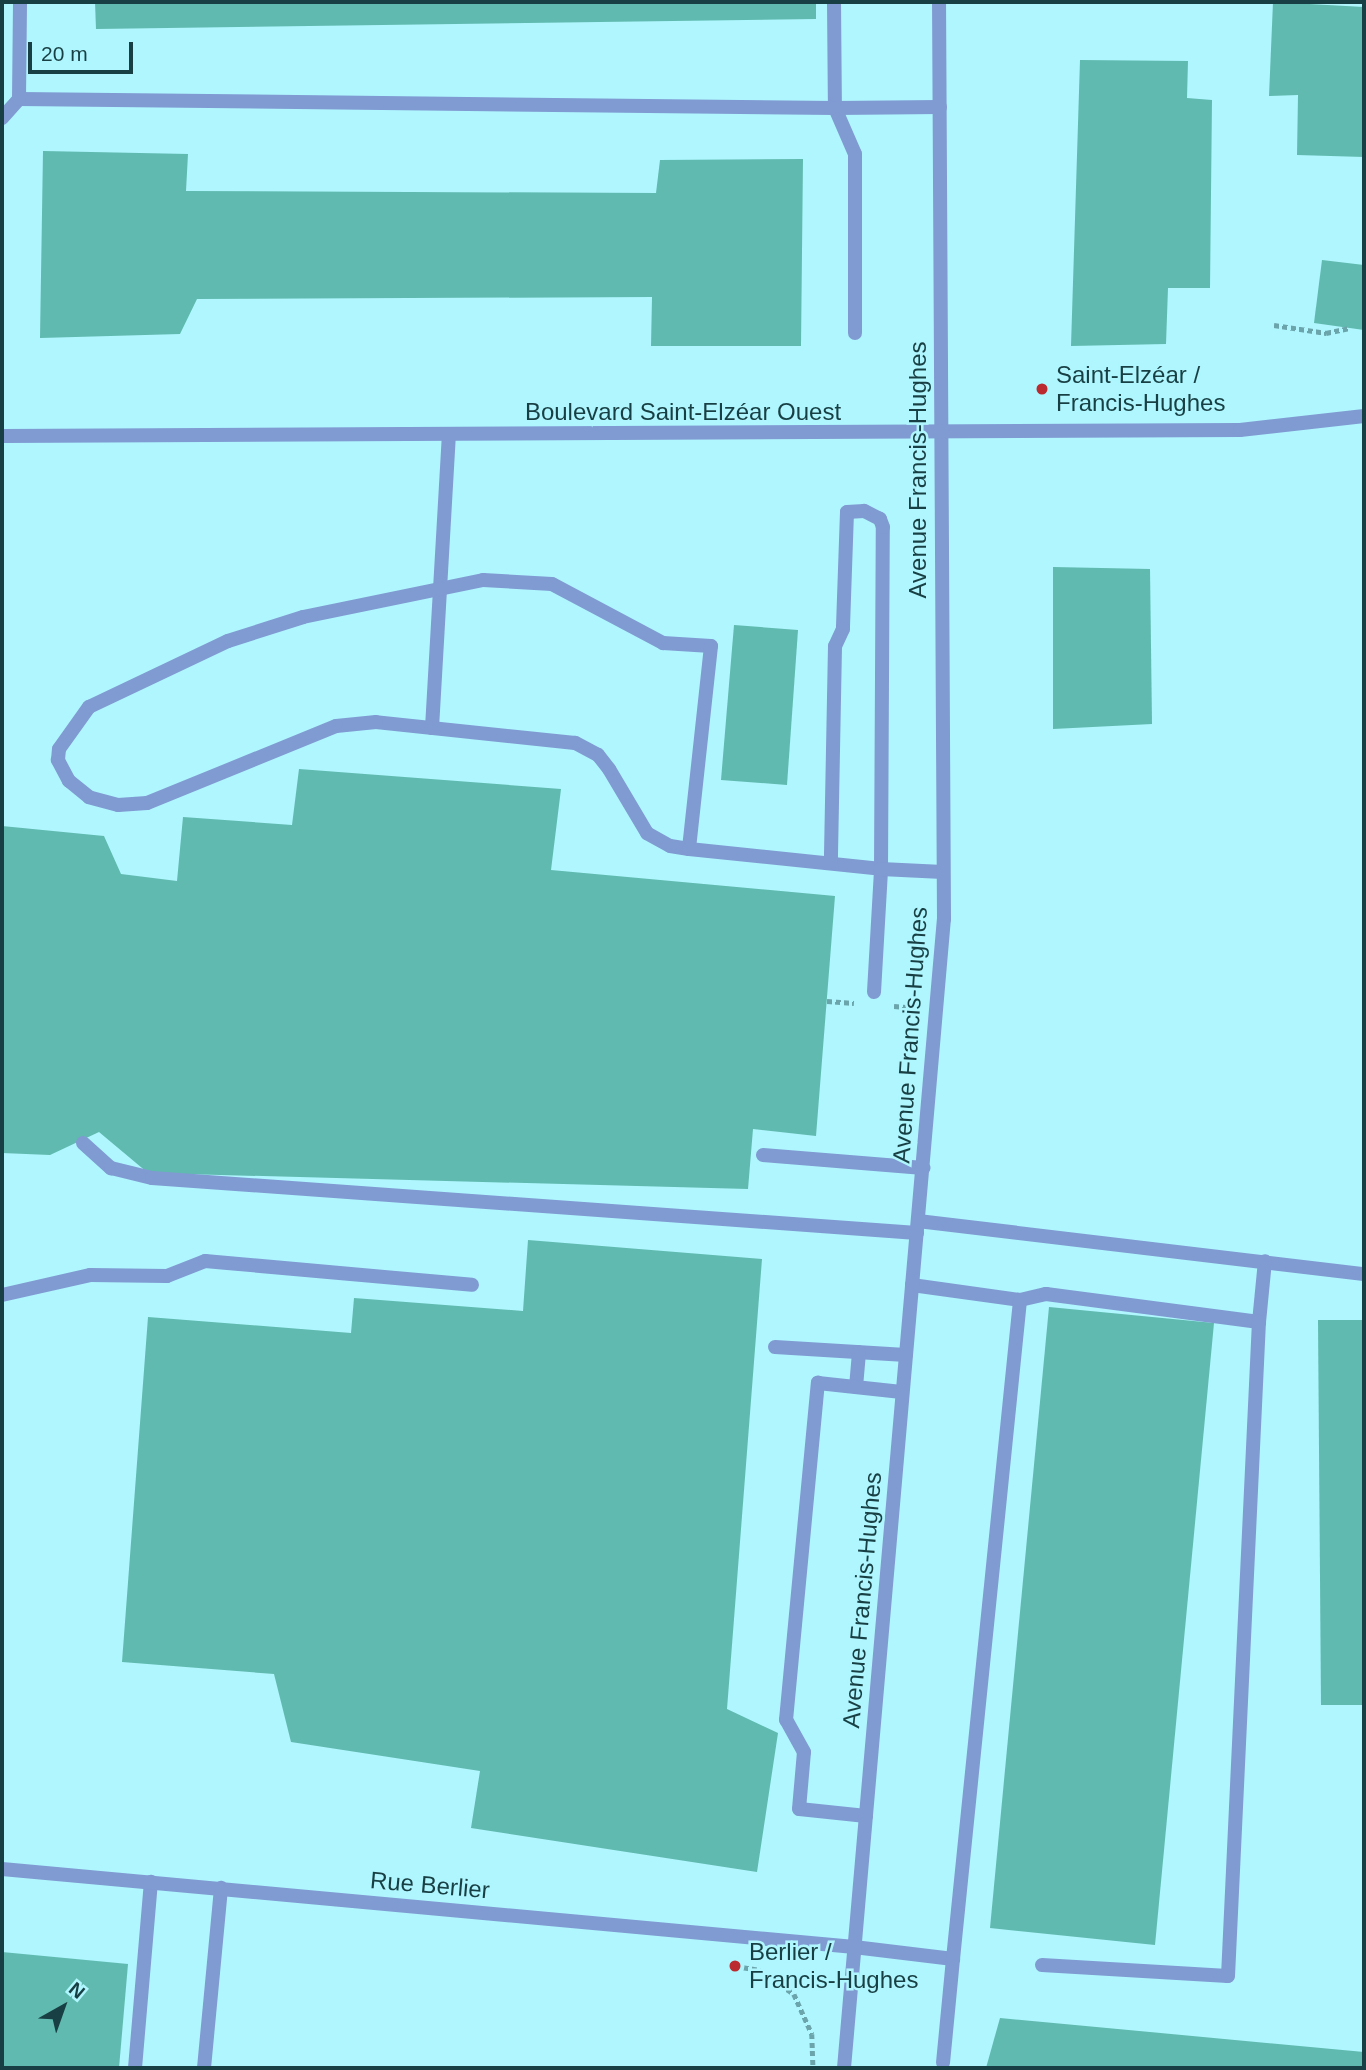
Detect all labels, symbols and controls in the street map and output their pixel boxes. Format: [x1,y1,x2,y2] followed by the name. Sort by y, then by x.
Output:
[32,28,136,72] scale bar
[41,42,88,65] text: 20 m
[904,341,932,599] street label: Avenue Francis-Hughes
[1056,361,1225,417] place label: Saint-Elzéar / Francis-Hughes
[1034,381,1050,397] marker: Saint-Elzéar / Francis-Hughes
[525,398,841,426] street label: Boulevard Saint-Elzéar Ouest
[887,906,933,1164] street label: Avenue Francis-Hughes
[836,1471,888,1729] street label: Avenue Francis-Hughes
[369,1865,491,1905] street label: Rue Berlier
[749,1938,918,1994] place label: Berlier / Francis-Hughes
[727,1958,743,1974] marker: Berlier / Francis-Hughes
[28,1972,98,2042] north arrow
[65,1978,89,2003] text: N

